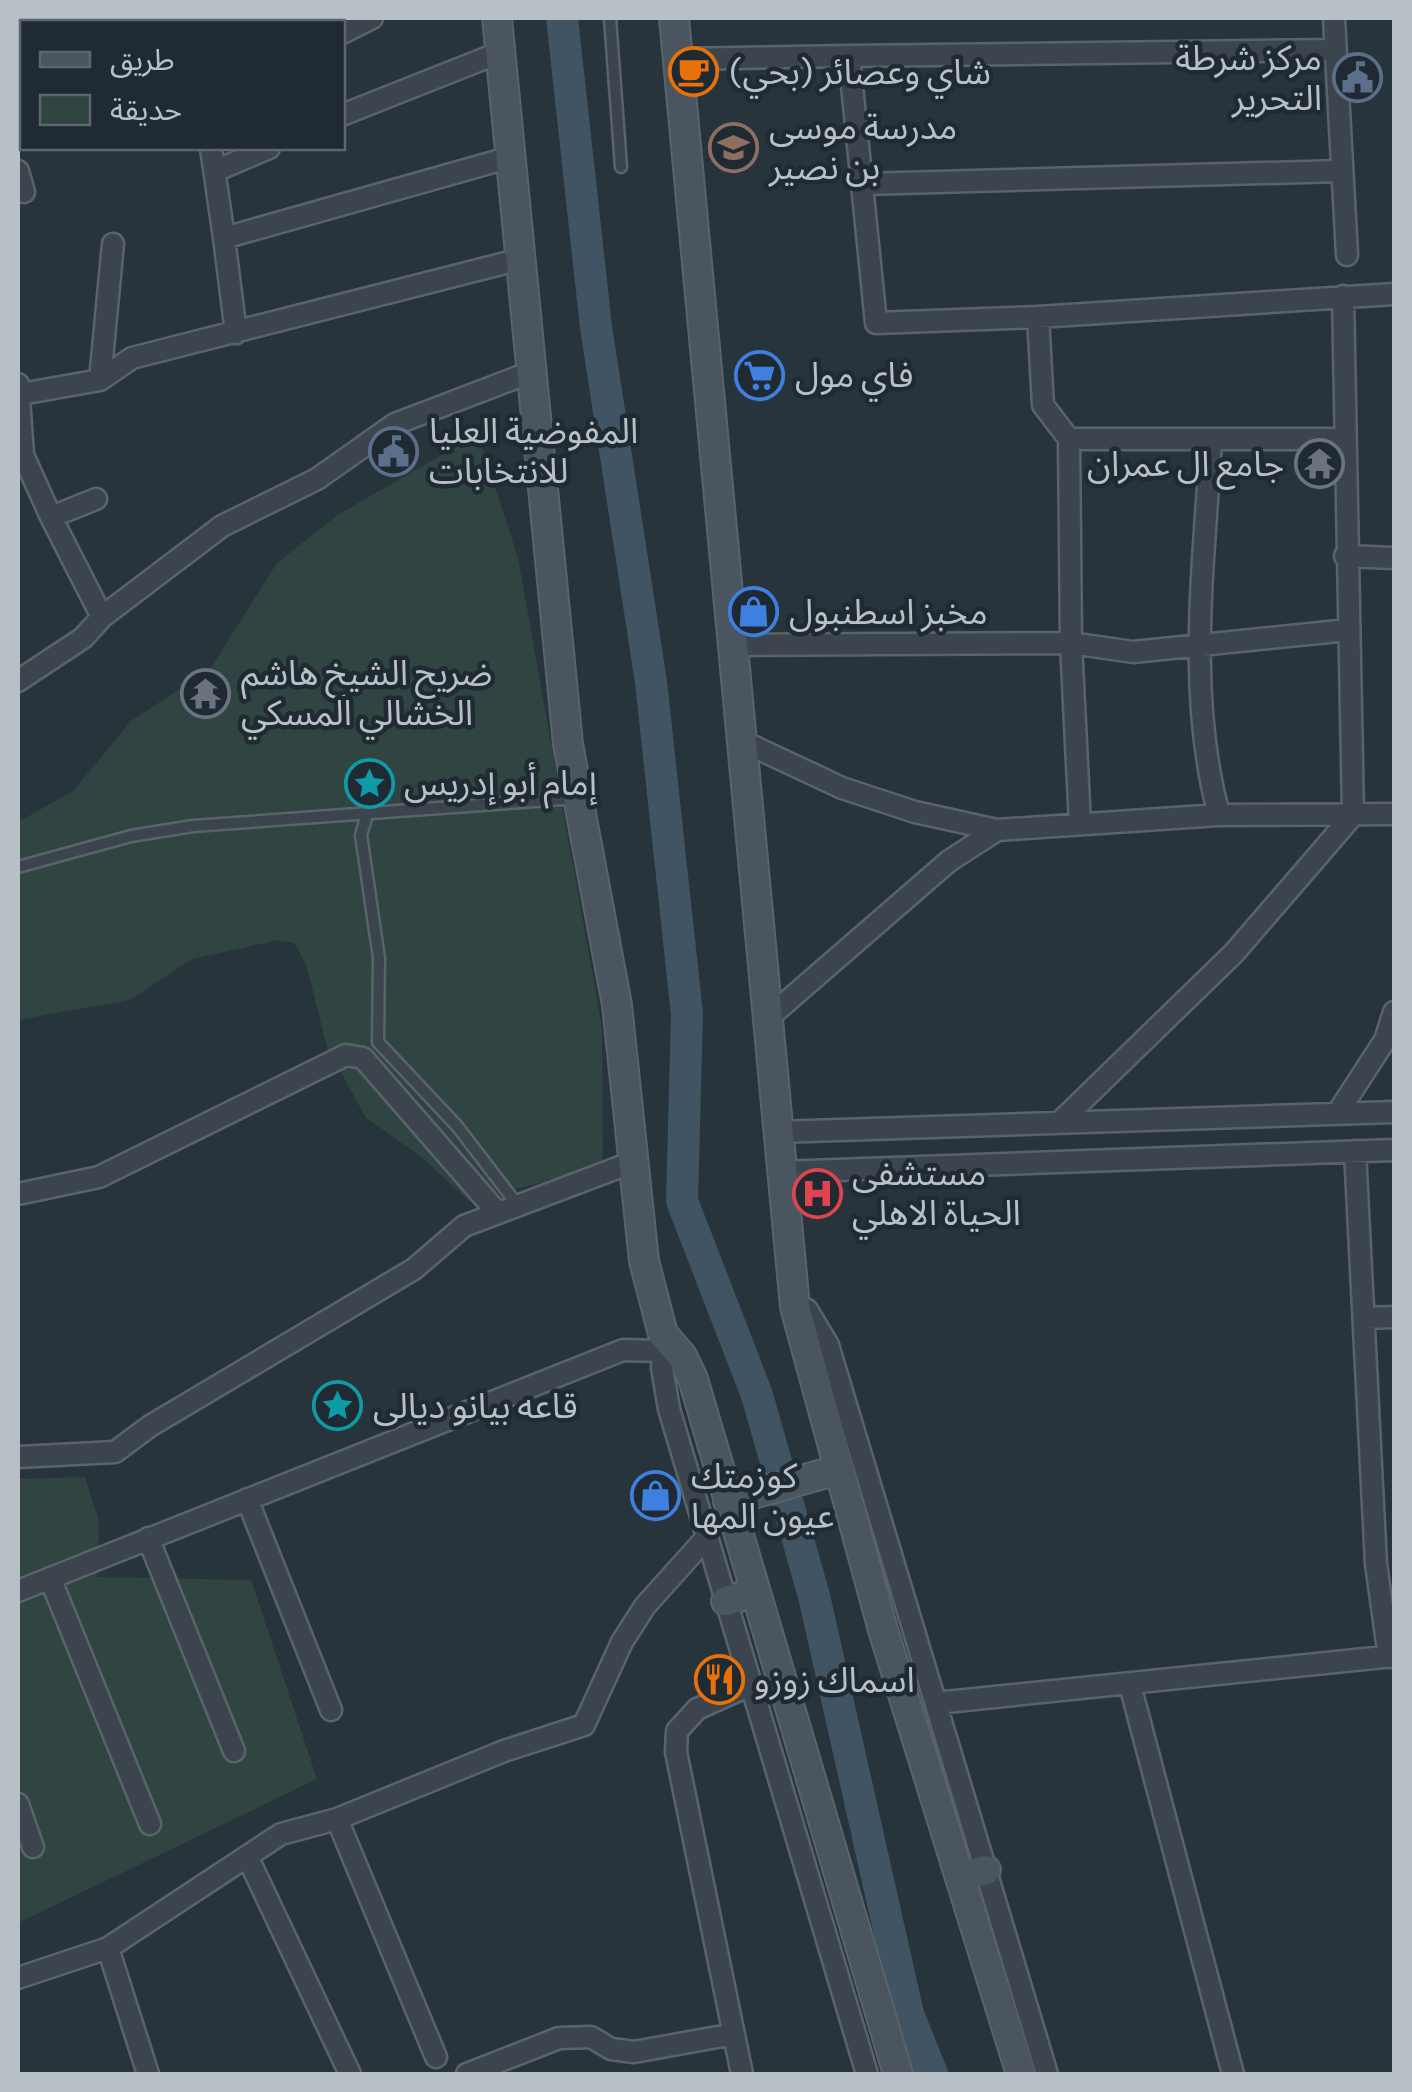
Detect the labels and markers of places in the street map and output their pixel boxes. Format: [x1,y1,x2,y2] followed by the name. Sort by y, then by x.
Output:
[1175,34,1322,118] place label: مركز شرطة التحرير
[668,46,720,98] cafe icon: شاي وعصائر (بحي)
[729,48,991,99] place label: شاي وعصائر (بحي)
[1331,52,1383,104] public building icon: مركز شرطة التحرير
[768,103,957,187] place label: مدرسة موسى بن نصير
[708,121,760,173] school or university icon: مدرسة موسى بن نصير
[734,349,786,401] supermarket icon: فاي مول
[795,351,913,402] place label: فاي مول
[429,407,638,490] place label: المفوضية العليا للانتخابات
[368,425,420,477] public building icon: المفوضية العليا للانتخابات
[1293,438,1345,490] temple icon: جامع ال عمران
[1087,440,1284,490] place label: جامع ال عمران
[728,586,780,638] shop icon: مخبز اسطنبول
[789,588,988,632] place label: مخبز اسطنبول
[241,649,492,740] place label: ضريح الشيخ هاشم الخشالي المسكي
[180,667,232,719] temple icon: ضريح الشيخ هاشم الخشالي المسكي
[343,757,395,809] place icon: إمام أبو إدريس
[404,759,597,809] place label: إمام أبو إدريس
[852,1149,1021,1240] place label: مستشفى الحياة الاهلي
[791,1167,843,1219] hospital icon: مستشفى الحياة الاهلي
[312,1380,364,1432] place icon: قاعه بيانو ديالى
[373,1382,578,1426] place label: قاعه بيانو ديالى
[691,1452,834,1536] place label: كوزمتك عيون المها
[630,1470,682,1522] shop icon: كوزمتك عيون المها
[693,1654,745,1706] restaurant icon: اسماك زوزو
[754,1656,915,1701] place label: اسماك زوزو

